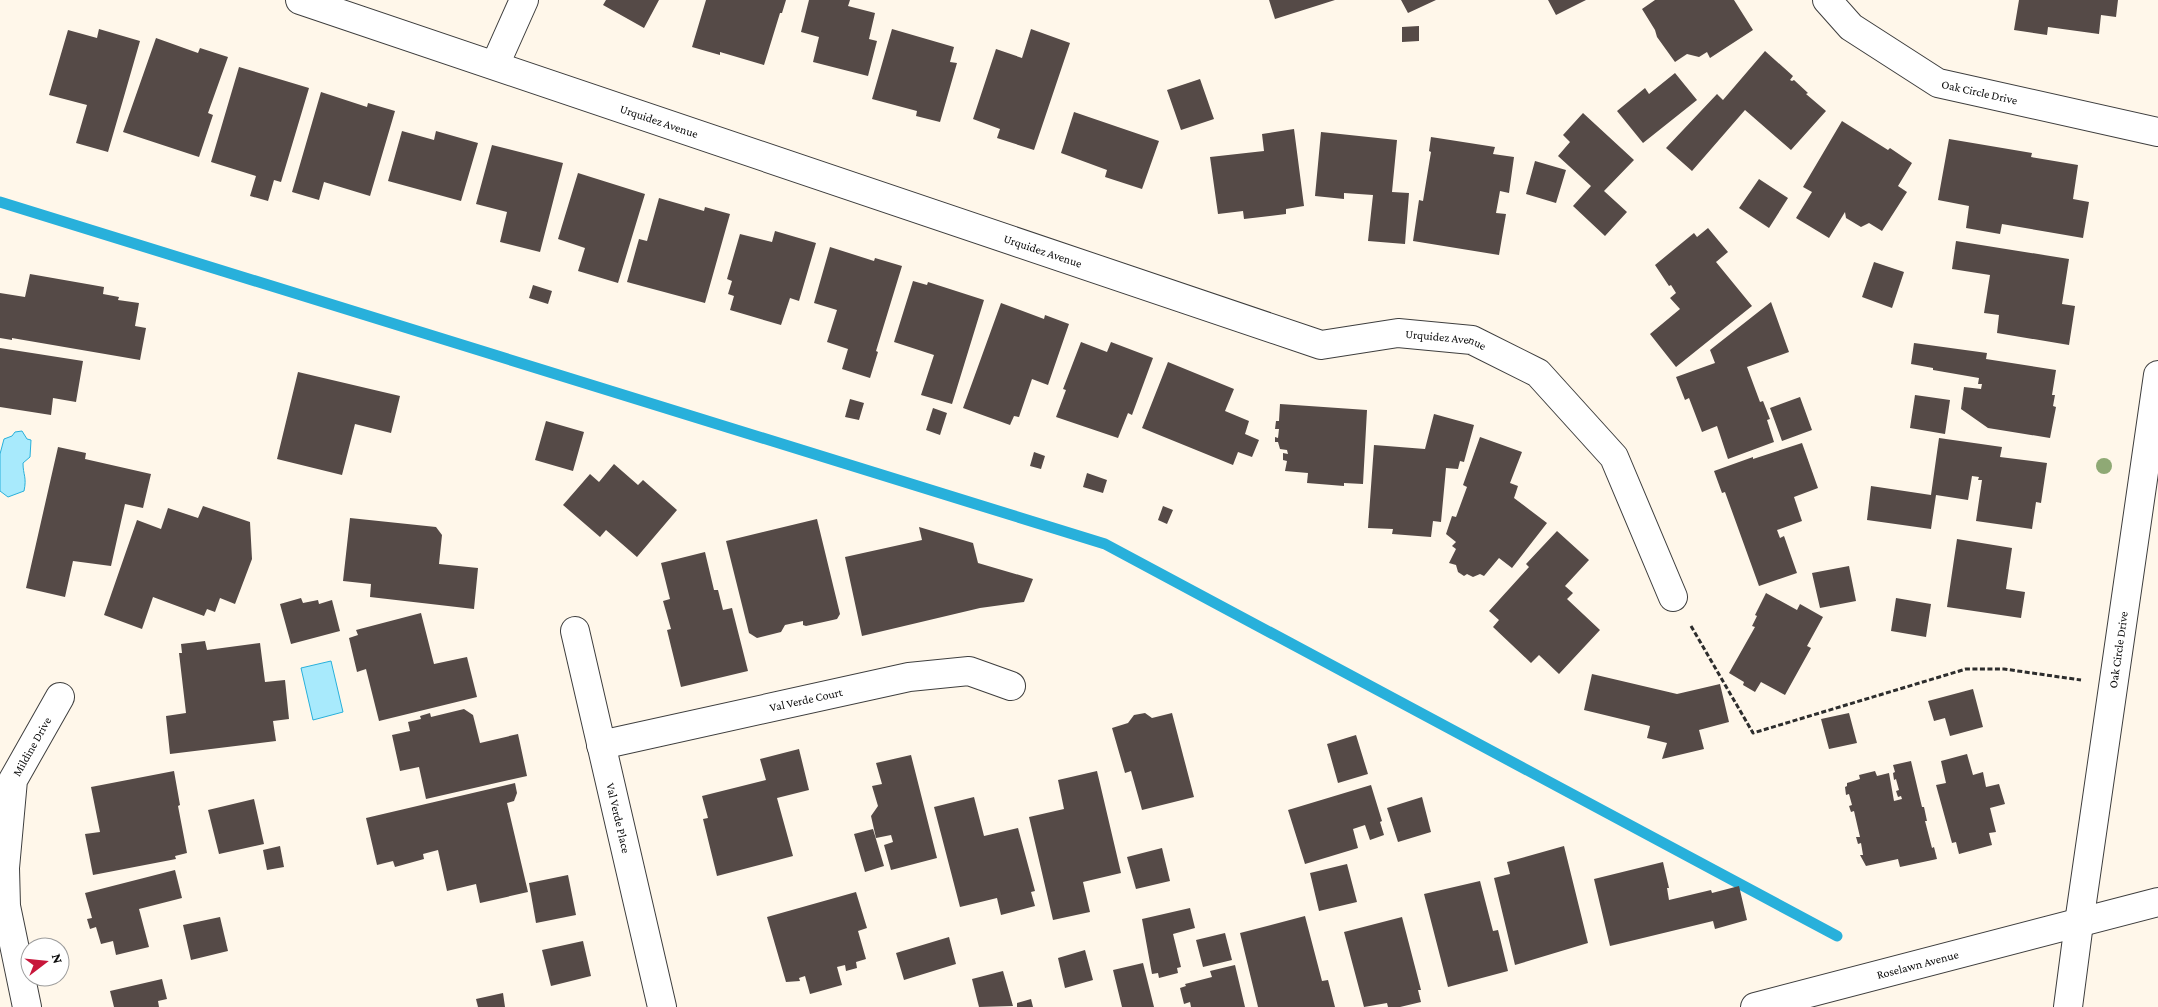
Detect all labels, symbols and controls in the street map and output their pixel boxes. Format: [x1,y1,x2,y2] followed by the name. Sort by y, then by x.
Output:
[1940,77,2019,107] street label: Oak Circle Drive
[618,102,700,141] street label: Urquidez Avenue
[1002,231,1084,271] street label: Urquidez Avenue
[1405,327,1488,353] street label: Urquidez Avenue
[2106,610,2131,689] street label: Oak Circle Drive
[768,685,845,715] street label: Val Verde Court
[10,714,54,779] street label: Mildine Drive
[603,782,633,855] street label: Val Verde Place
[20,937,70,987] north arrow
[1875,947,1960,982] street label: Roselawn Avenue
[48,952,67,966] text: N

